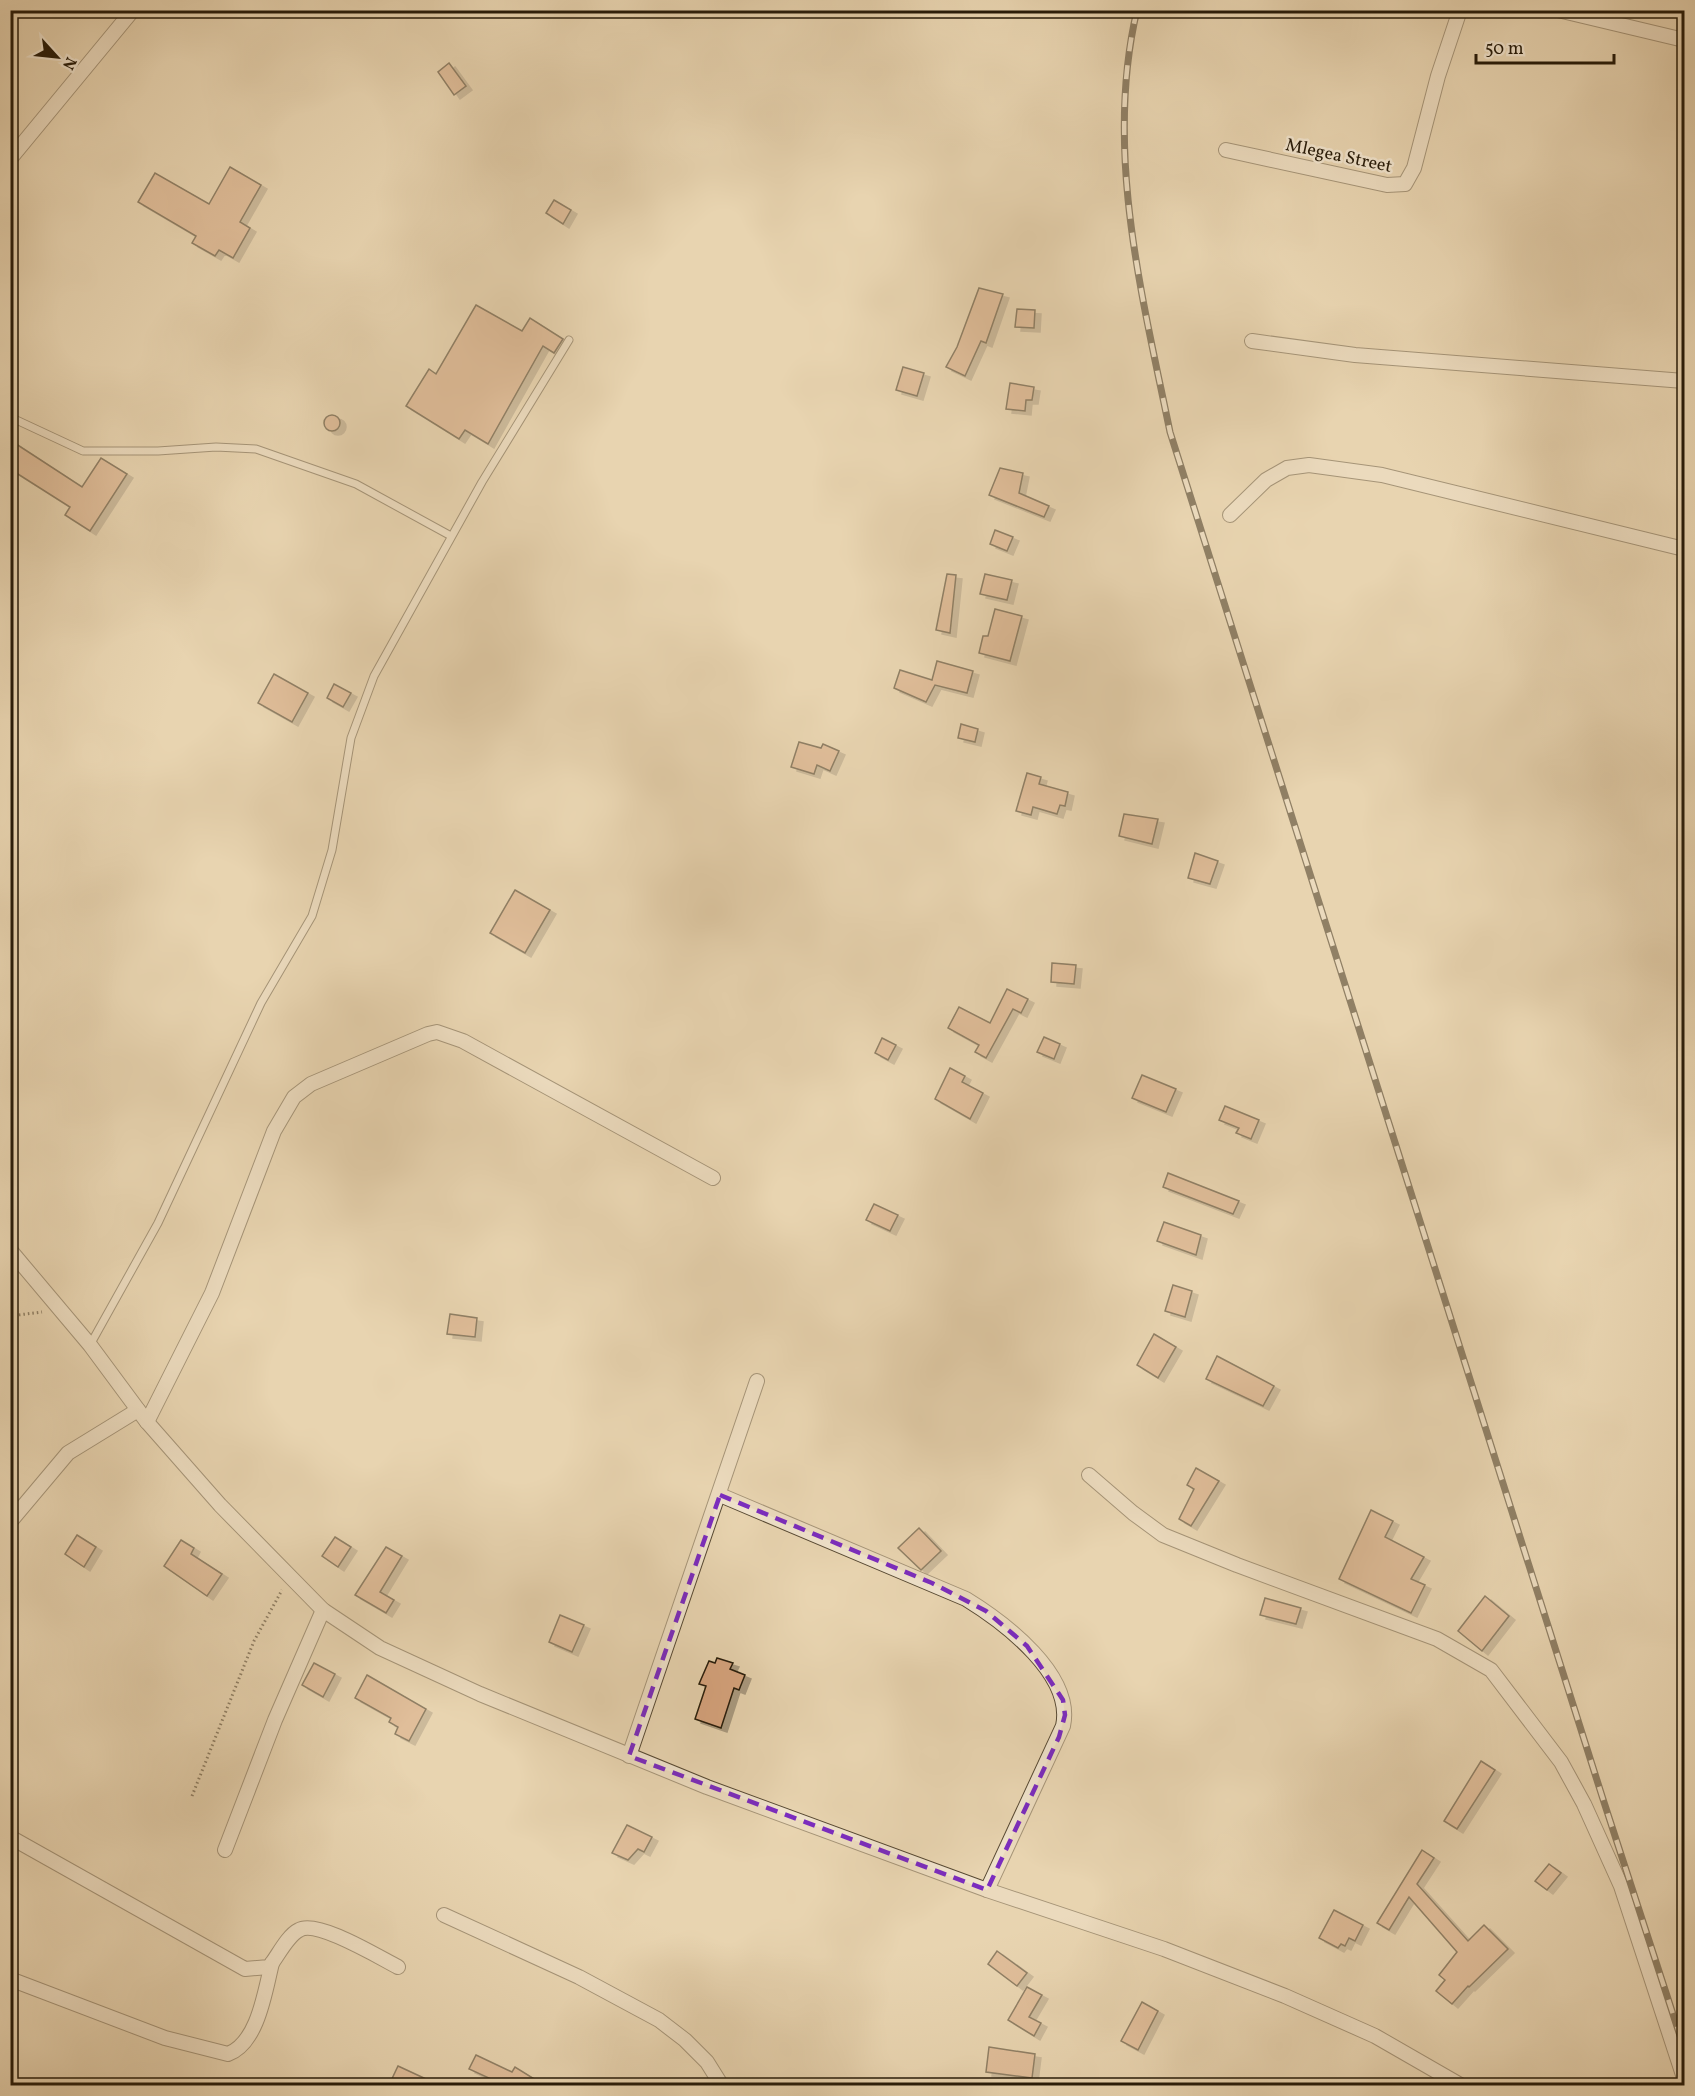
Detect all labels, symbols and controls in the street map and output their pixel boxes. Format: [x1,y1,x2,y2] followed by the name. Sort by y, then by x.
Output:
[27,27,87,87] north arrow
[1476,27,1614,65] scale bar
[1485,37,1524,62] text: 50 m
[56,53,81,73] text: N
[1283,133,1394,180] street label: Mlegea Street

